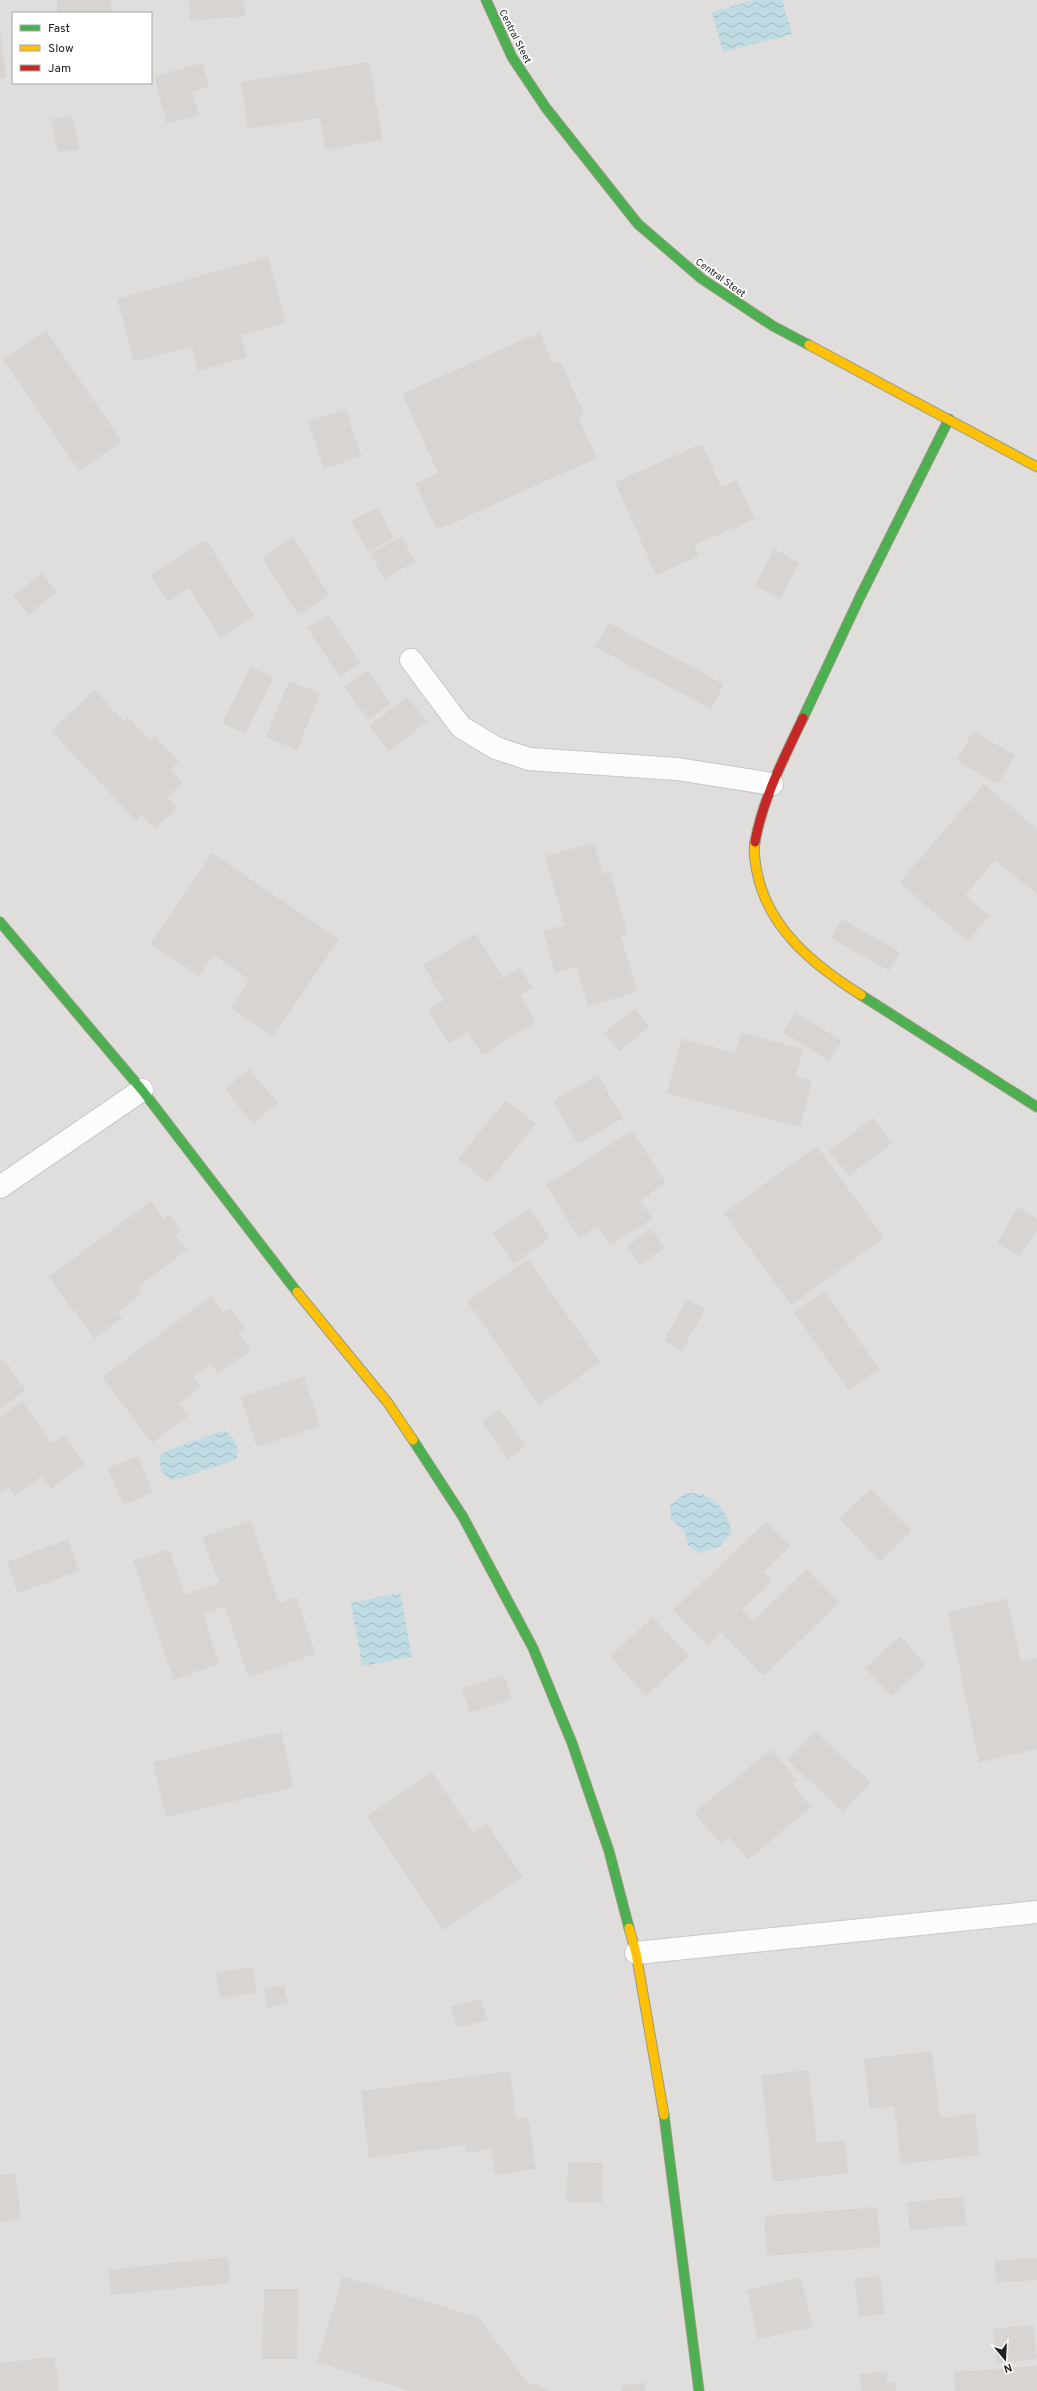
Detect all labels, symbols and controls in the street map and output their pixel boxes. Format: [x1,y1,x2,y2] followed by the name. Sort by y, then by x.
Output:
[495,7,534,66] street label: Central Steet
[12,12,152,84] legend
[48,21,70,37] text: Fast
[48,41,74,57] text: Slow
[48,61,71,77] text: Jam
[692,256,748,301] street label: Central Steet
[985,2339,1025,2379] north arrow
[1002,2360,1014,2375] text: N

